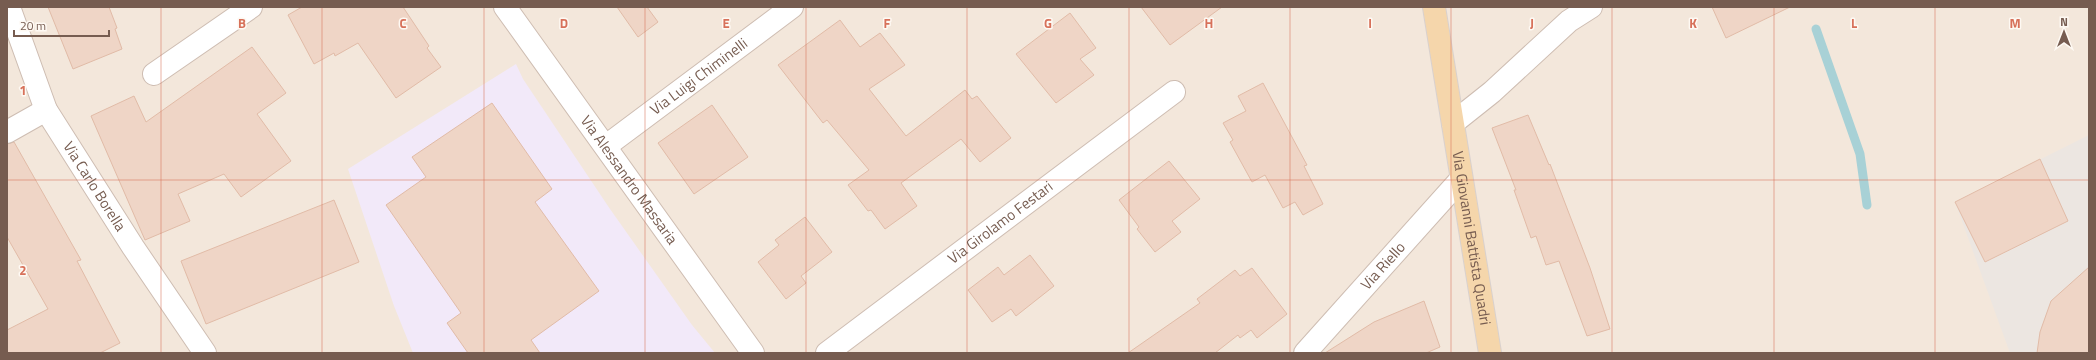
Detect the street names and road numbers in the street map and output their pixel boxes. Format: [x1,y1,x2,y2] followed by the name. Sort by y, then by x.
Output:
[645,32,752,120] street label: Via Luigi Chiminelli
[575,110,684,250] street label: Via Alessandro Massaria
[58,137,132,236] street label: Via Carlo Borella
[1446,149,1497,327] street label: Via Giovanni Battista Quadri
[943,175,1058,269] street label: Via Girolamo Festari
[1355,236,1411,295] street label: Via Riello

